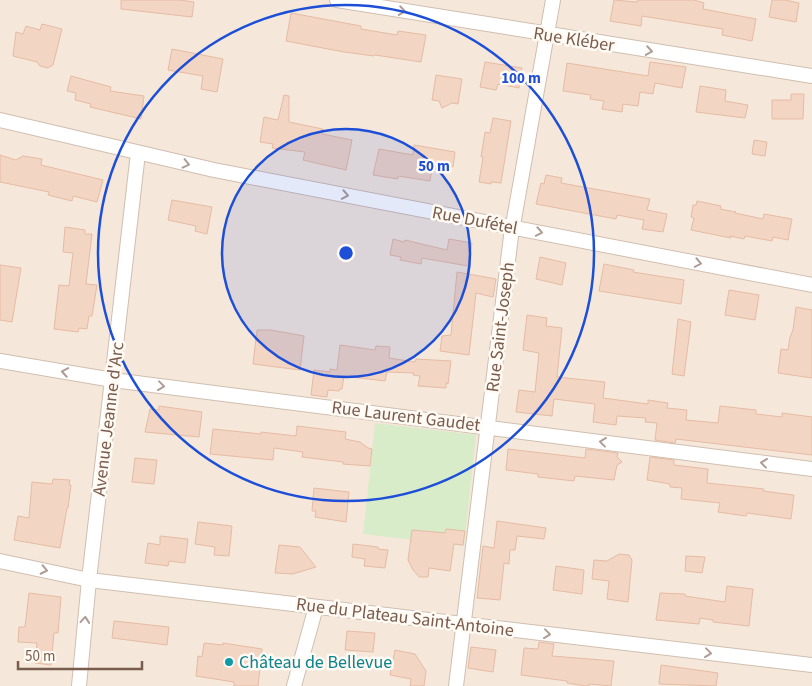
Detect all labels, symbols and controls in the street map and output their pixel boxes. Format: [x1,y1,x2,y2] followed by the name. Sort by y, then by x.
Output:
[398,5,407,15] one-way arrow
[532,21,617,58] street label: Rue Kléber
[645,45,653,55] one-way arrow
[501,68,541,89] text: 100 m
[418,156,450,177] text: 50 m
[181,158,190,169] one-way arrow
[341,189,349,200] one-way arrow
[430,200,520,241] street label: Rue Dufétel
[535,227,543,237] one-way arrow
[337,244,355,262] centre of rings
[694,258,703,268] one-way arrow
[480,261,521,394] street label: Rue Saint-Joseph
[87,341,130,498] street label: Avenue Jeanne d'Arc
[60,368,69,378] one-way arrow
[158,380,166,391] one-way arrow
[330,395,482,438] street label: Rue Laurent Gaudet
[598,437,607,447] one-way arrow
[759,458,768,468] one-way arrow
[40,565,49,575] one-way arrow
[295,592,515,643] street label: Rue du Plateau Saint-Antoine
[79,616,90,624] one-way arrow
[543,628,551,639] one-way arrow
[18,638,141,670] scale bar
[25,646,55,667] text: 50 m
[705,647,713,658] one-way arrow
[239,650,392,675] place label: Château de Bellevue
[223,656,235,668] marker: Château de Bellevue

